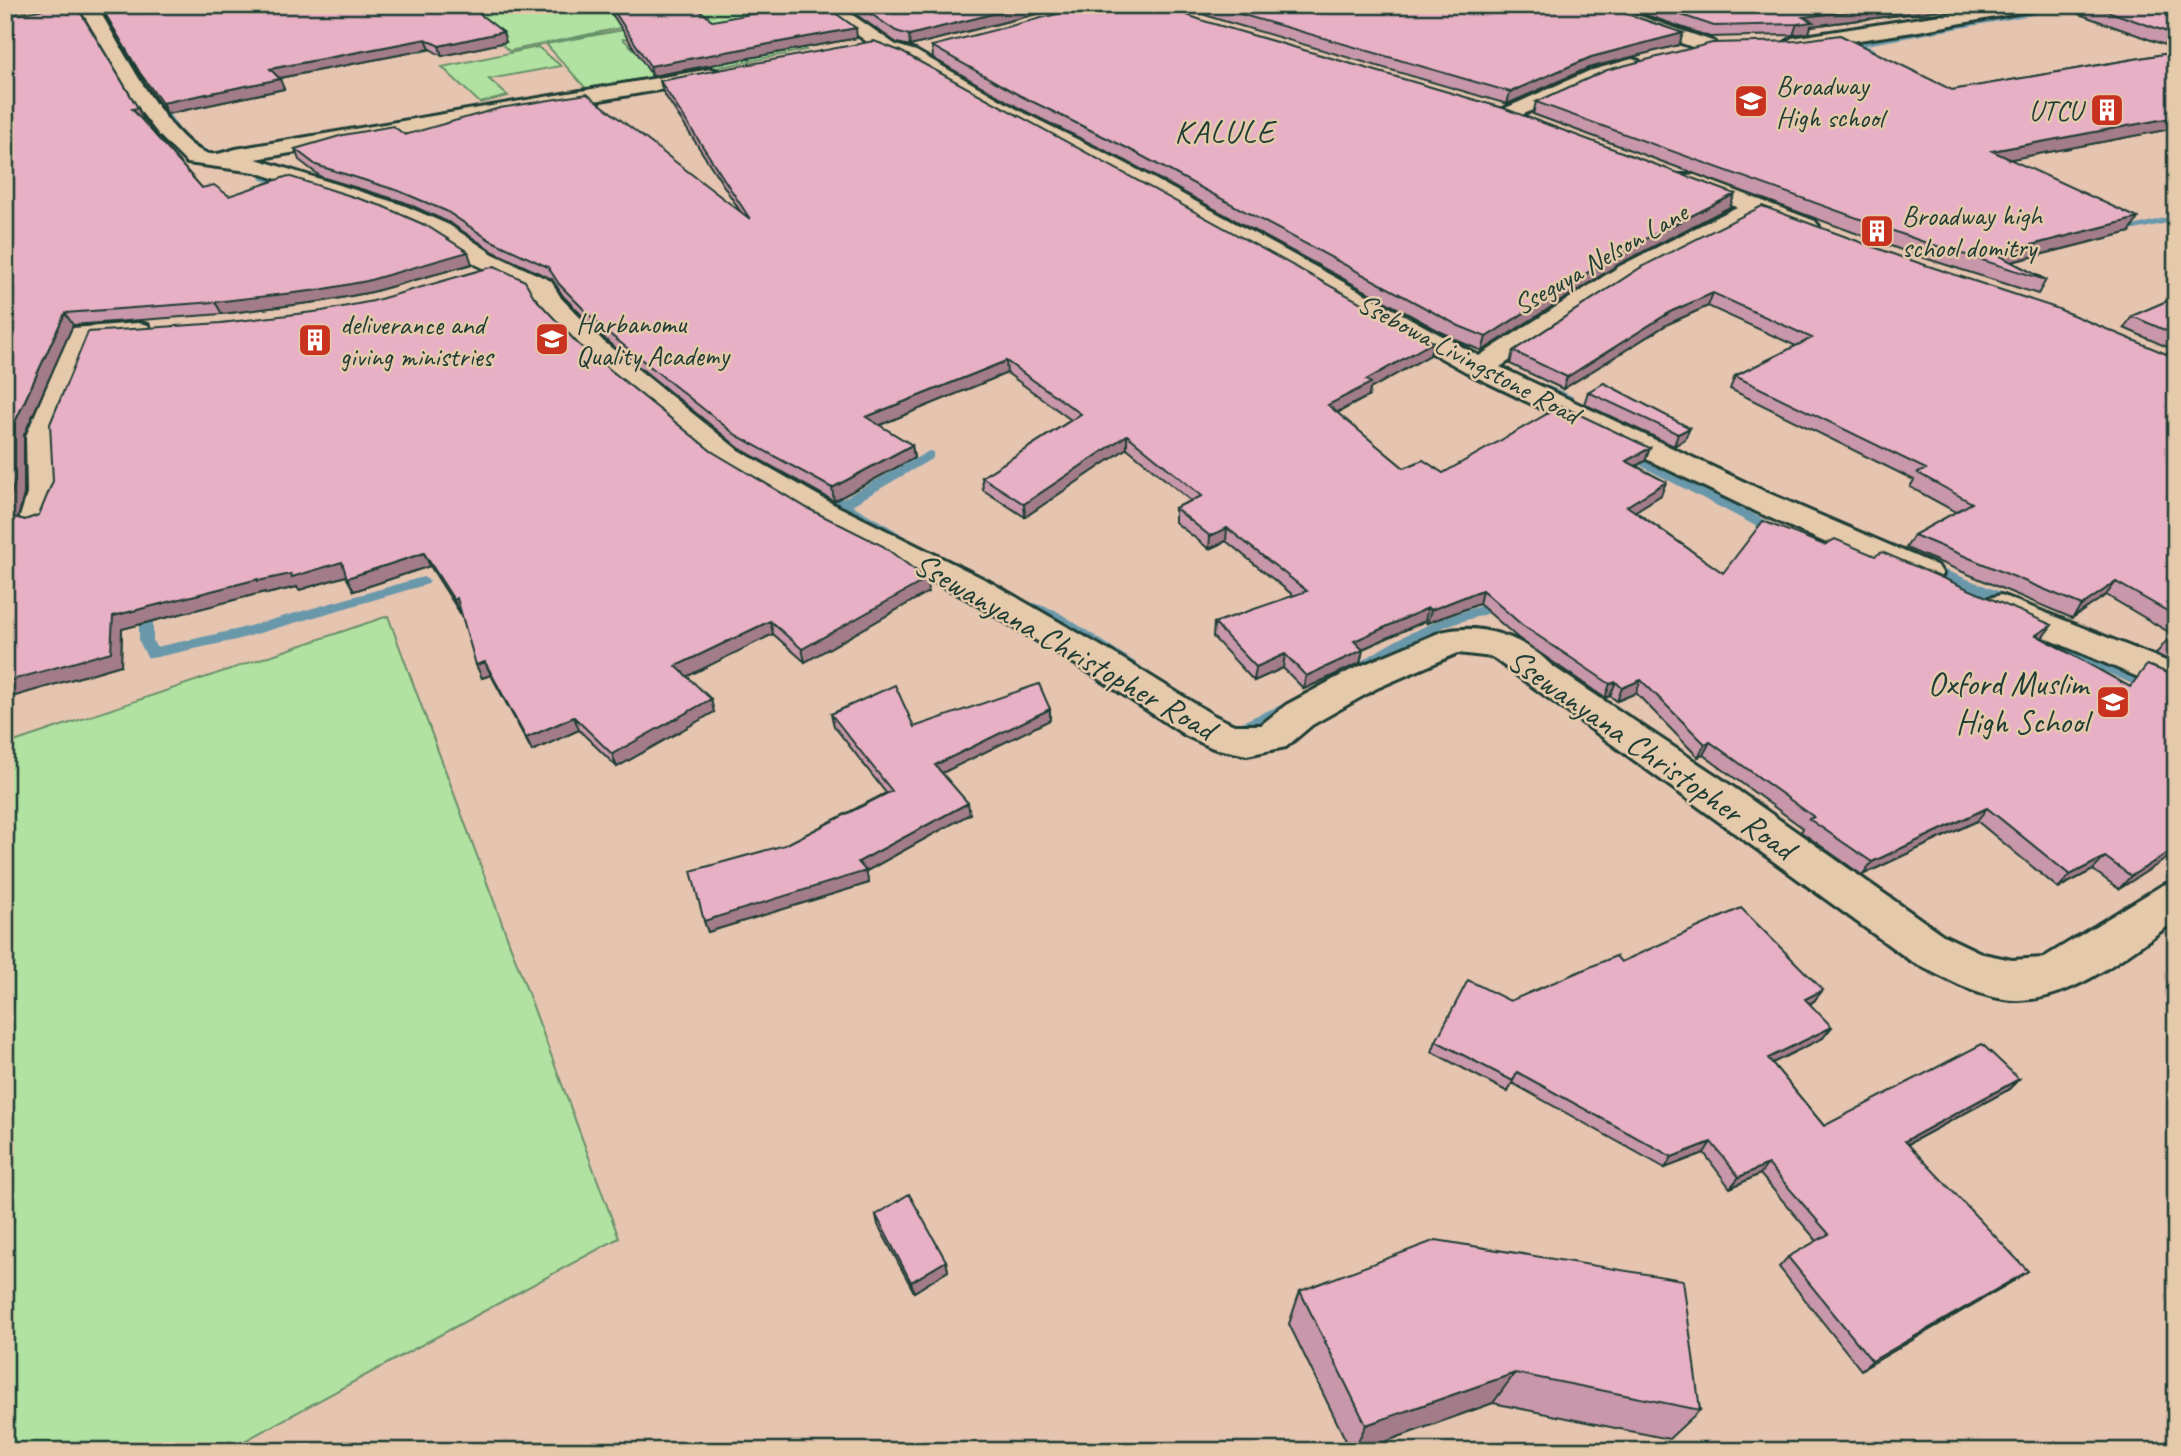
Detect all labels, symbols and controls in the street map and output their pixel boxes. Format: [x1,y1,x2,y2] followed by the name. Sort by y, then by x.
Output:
[1776,68,1889,135] place label: Broadway High school
[1732,82,1770,120] school or university icon: Broadway High school
[2088,91,2126,129] building icon: UTCU
[2029,93,2087,128] place label: UTCU
[1174,111,1278,152] district label: KALULE
[1507,194,1695,322] street label: Sseguya Nelson Lane
[1902,198,2044,265] place label: Broadway high school domitry
[1858,212,1896,250] building icon: Broadway high school domitry
[1352,285,1589,433] street label: Ssebowa Livingstone Road
[576,306,731,373] place label: Harbanomu Quality Academy
[340,307,495,374] place label: deliverance and giving ministries
[533,320,571,358] school or university icon: Harbanomu Quality Academy
[296,321,334,359] building icon: deliverance and giving ministries
[906,542,1227,752] street label: Ssewanyana Christopher Road
[1500,639,1807,872] street label: Ssewanyana Christopher Road
[1928,663,2093,743] place label: Oxford Muslim High School
[2094,683,2132,721] school or university icon: Oxford Muslim High School

